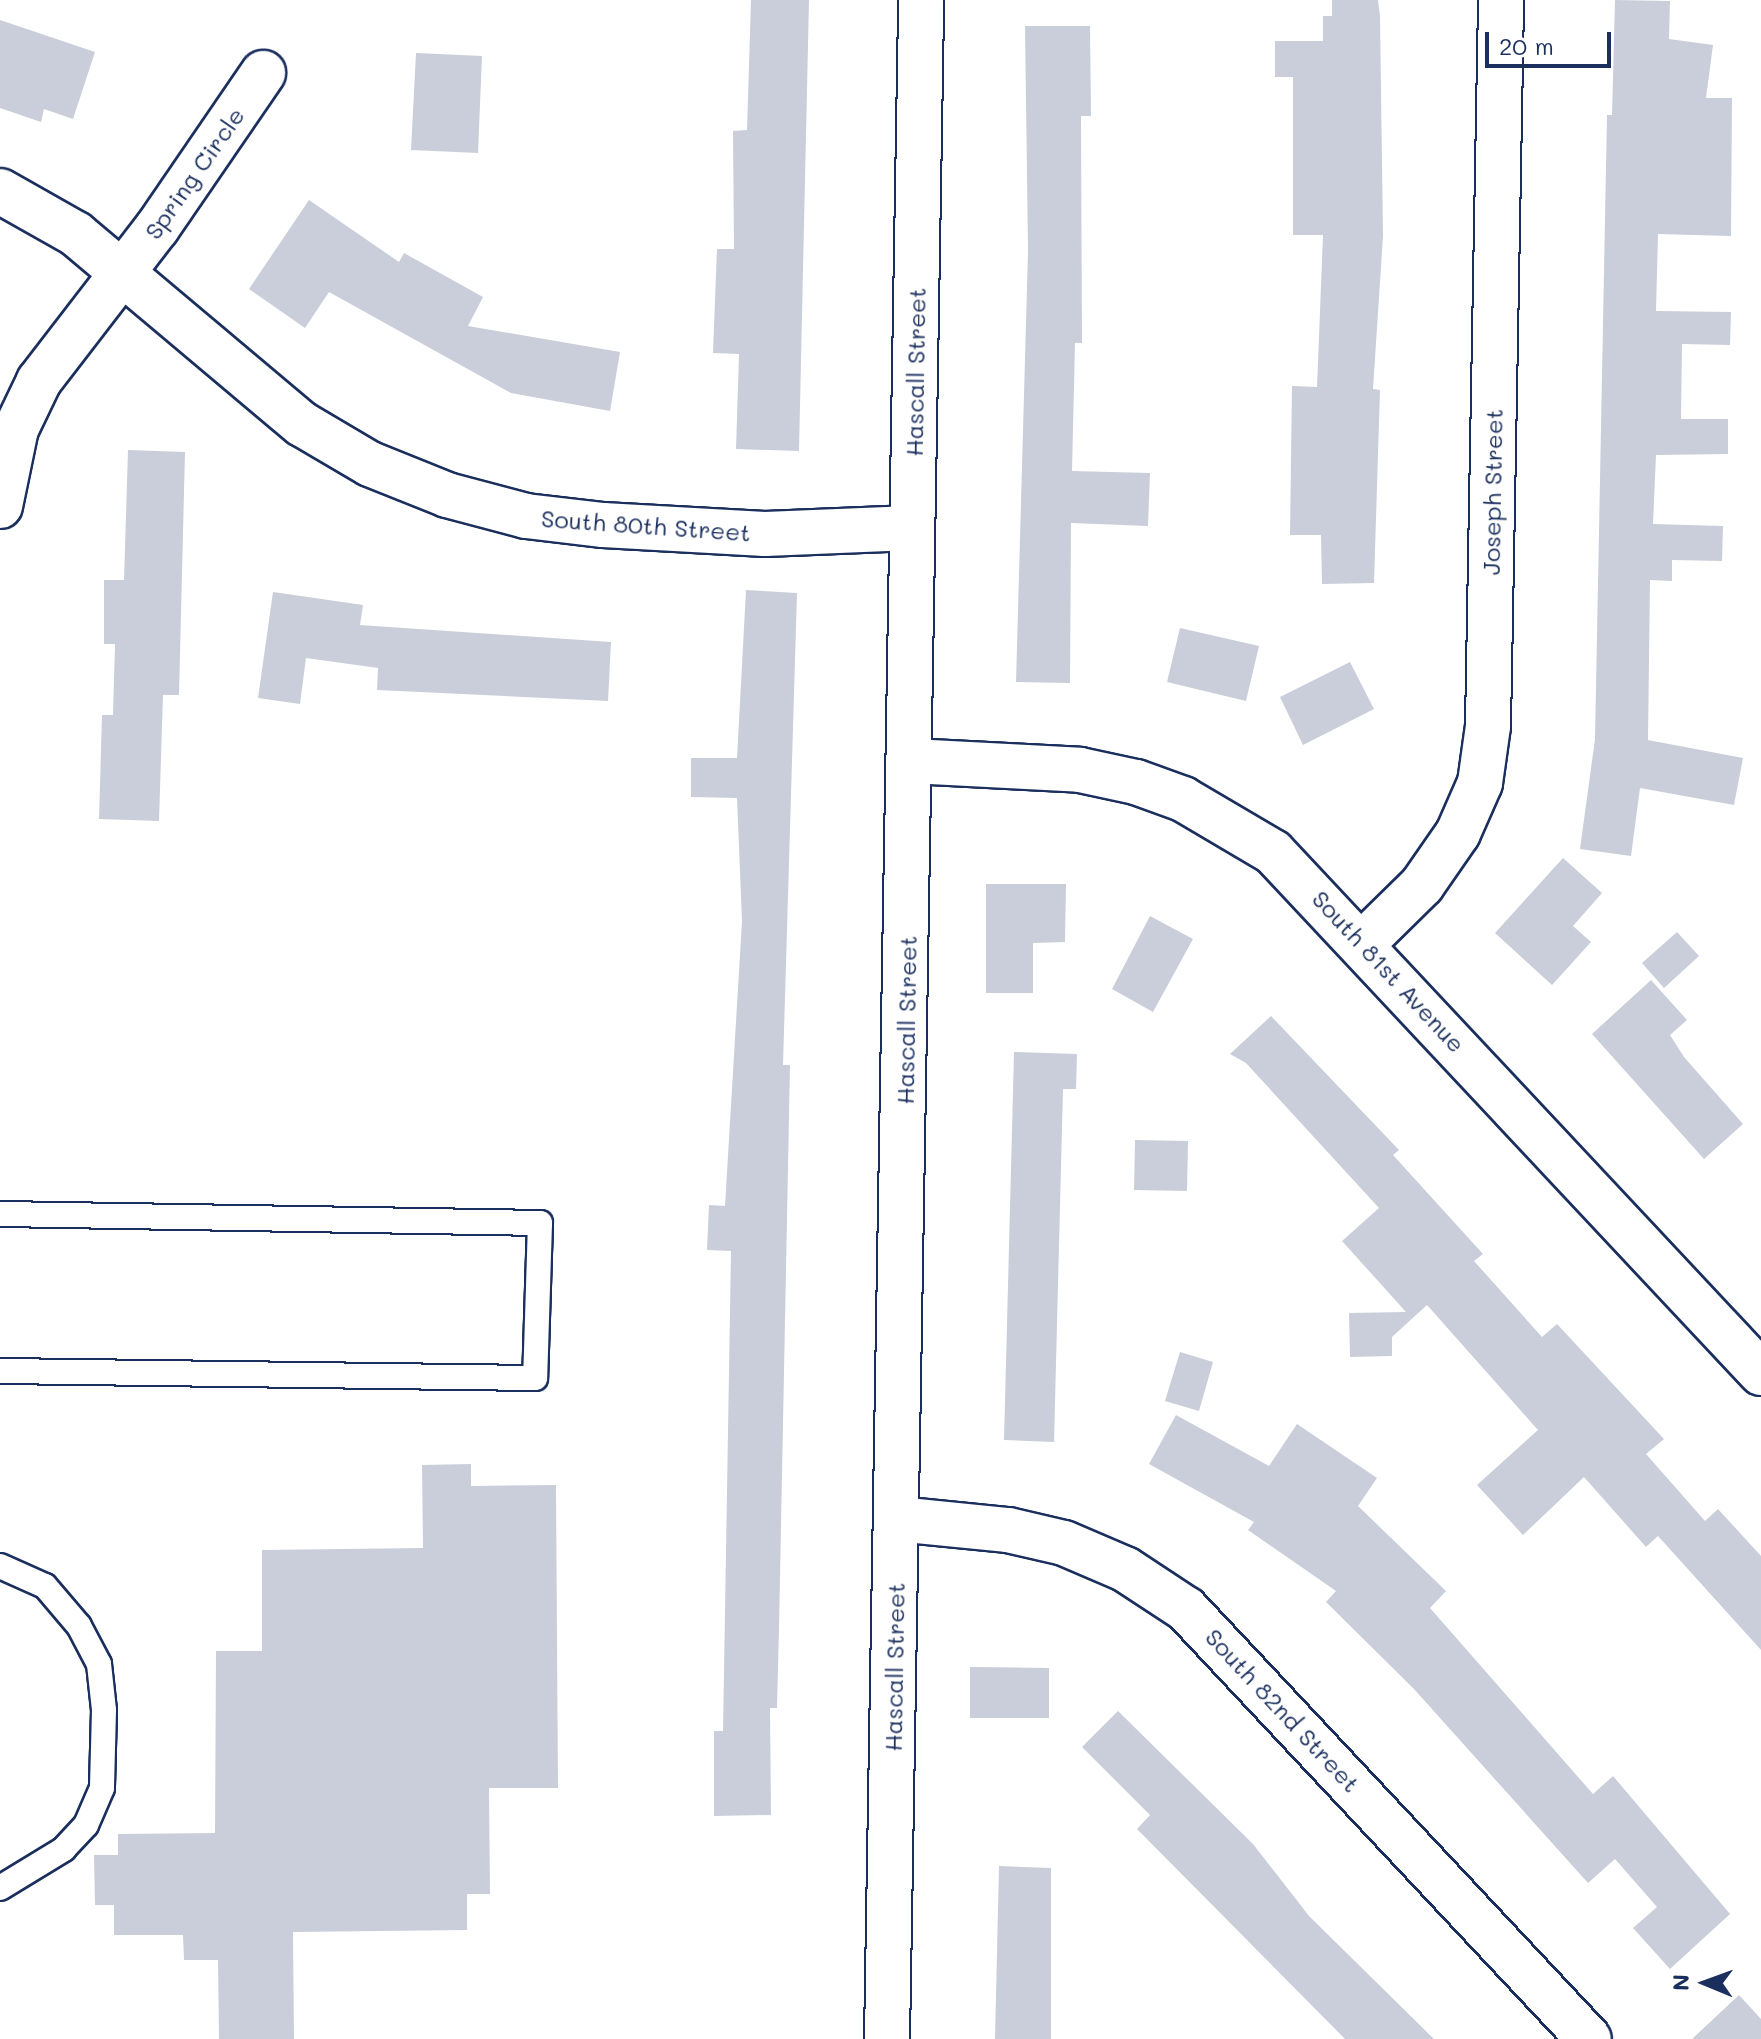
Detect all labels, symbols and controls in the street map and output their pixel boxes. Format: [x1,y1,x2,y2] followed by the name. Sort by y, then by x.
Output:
[1489,16,1615,66] scale bar
[1499,30,1554,61] text: 20 m
[138,102,250,244] street label: Spring Circle
[899,287,931,457] street label: Hascall Street
[1476,409,1508,575] street label: Joseph Street
[540,503,752,547] street label: South 80th Street
[1307,884,1471,1058] street label: South 81st Avenue
[890,935,922,1105] street label: Hascall Street
[878,1582,910,1752] street label: Hascall Street
[1200,1622,1366,1798] street label: South 82nd Street
[1665,1943,1745,2023] north arrow
[1666,1974,1695,1991] text: N

